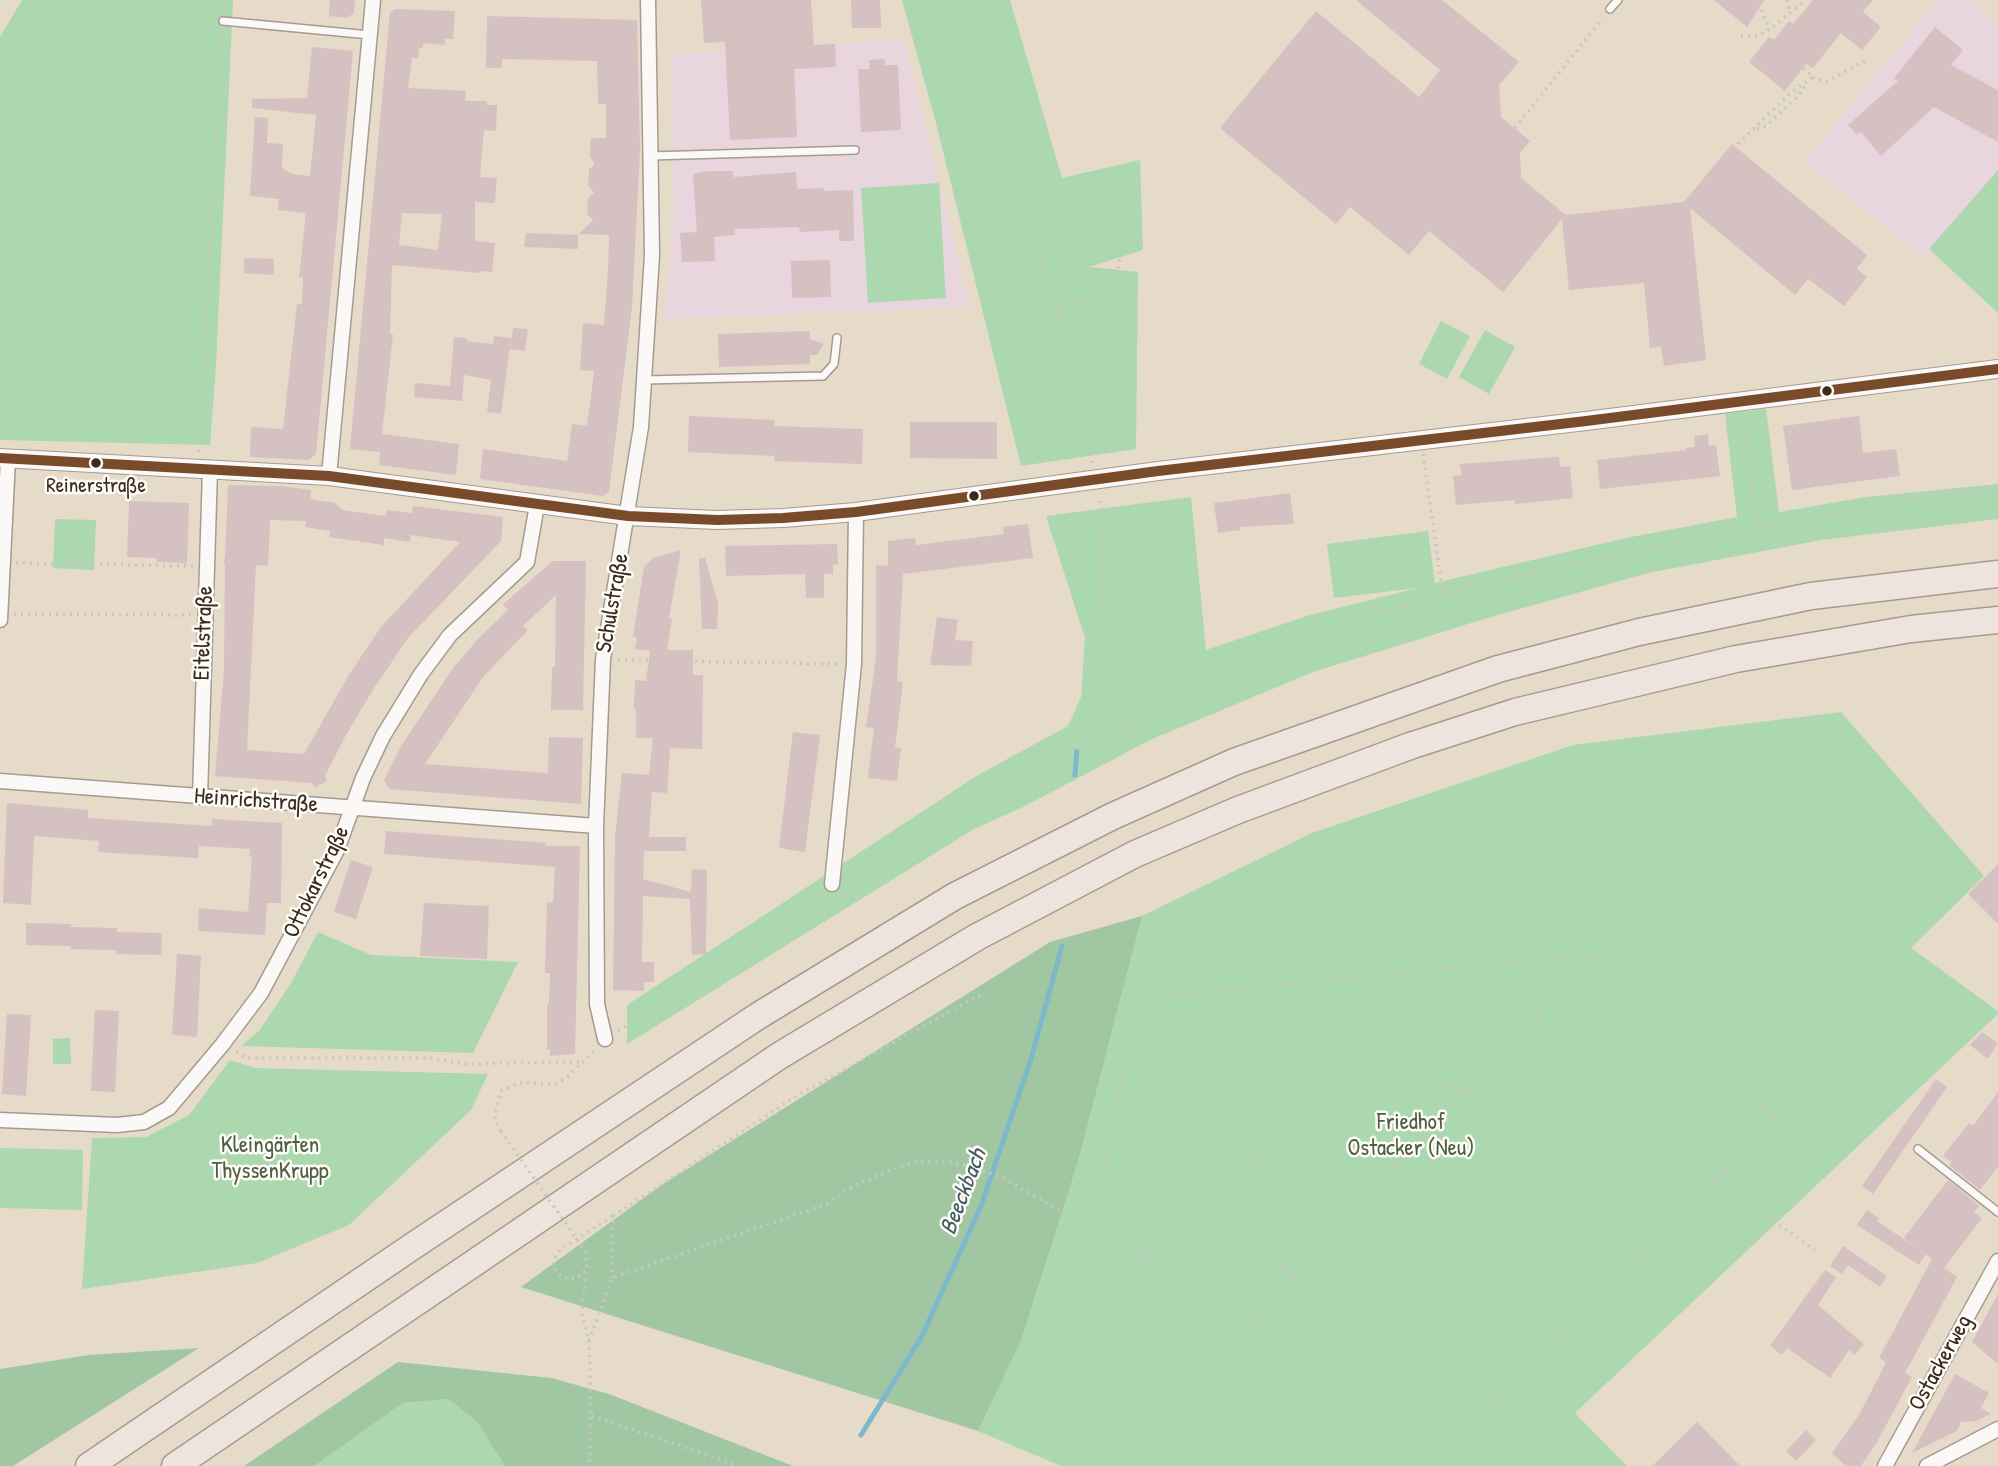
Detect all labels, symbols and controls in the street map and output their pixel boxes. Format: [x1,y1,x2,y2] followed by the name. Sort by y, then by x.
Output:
[1820,384,1834,398] unlabelled marker
[89,456,103,470] marker: Reinerstraße
[46,473,146,499] place label: Reinerstraße
[967,489,981,503] unlabelled marker
[591,551,635,655] street label: Schulstraße
[189,585,219,681] street label: Eitelstraße
[193,783,319,819] street label: Heinrichstraße
[278,821,356,943] street label: Ottokarstraße
[1348,1109,1474,1163] park label: Friedhof Ostacker (Neu)
[211,1132,329,1186] park label: Kleingärten ThyssenKrupp
[935,1145,993,1239] water label: Beeckbach
[1903,1310,1979,1416] street label: Ostackerweg

